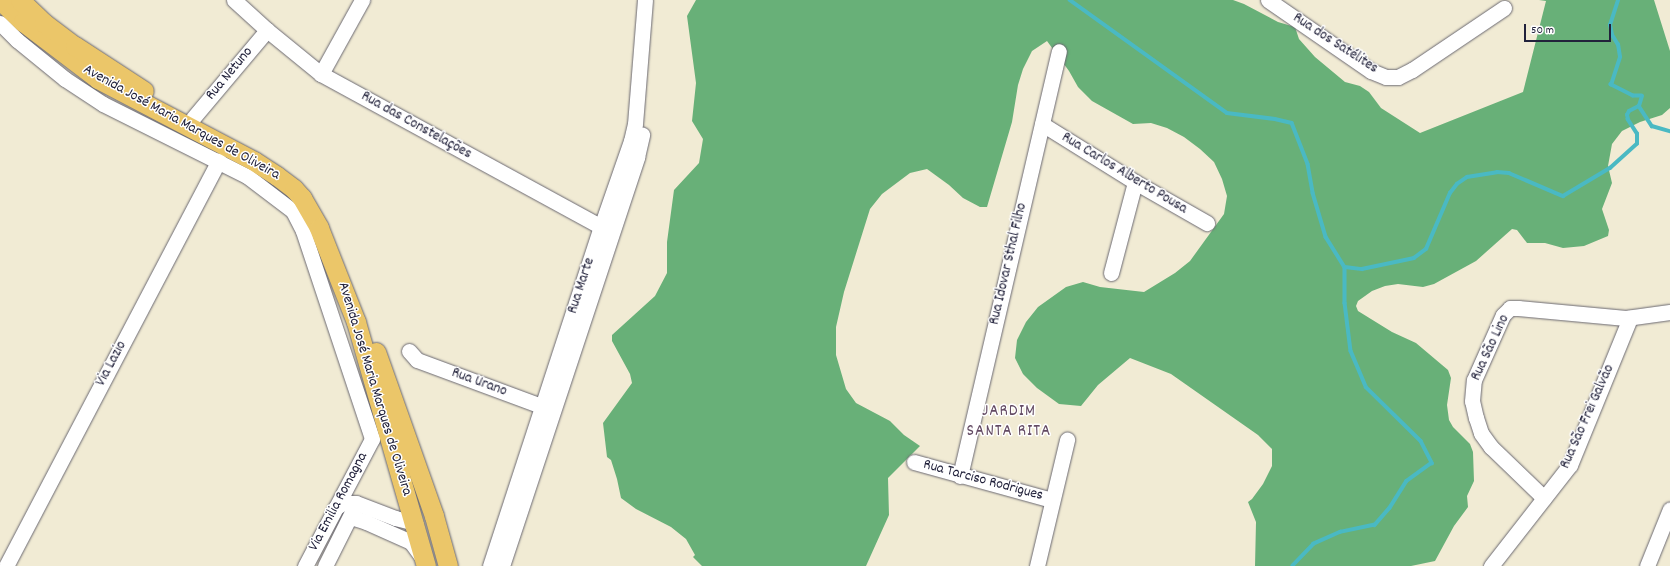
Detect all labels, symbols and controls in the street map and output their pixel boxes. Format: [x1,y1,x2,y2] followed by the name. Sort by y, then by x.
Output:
[1289,10,1381,78] street label: Rua dos Satélites
[1526,16,1613,42] scale bar
[1531,22,1554,39] text: 50 m
[203,44,257,104] street label: Rua Netuno
[79,61,283,185] street label: Avenida José Maria Marques de Oliveira
[358,88,474,164] street label: Rua das Constelações
[1058,129,1190,219] street label: Rua Carlos Alberto Pousa
[986,201,1032,327] street label: Rua Idovar Sthal Filho
[565,256,599,316] street label: Rua Marte
[333,280,415,498] street label: Avenida José Maria Marques de Oliveira
[1468,312,1514,384] street label: Rua São Lino
[93,338,131,390] street label: Via Lazio
[1557,362,1619,472] street label: Rua São Frei Galvão
[449,365,509,401] street label: Rua Urano
[967,403,1051,443] district label: JARDIM SANTA RITA
[305,450,373,554] street label: Via Emilia Romagna
[921,456,1045,506] street label: Rua Tarciso Rodrigues

